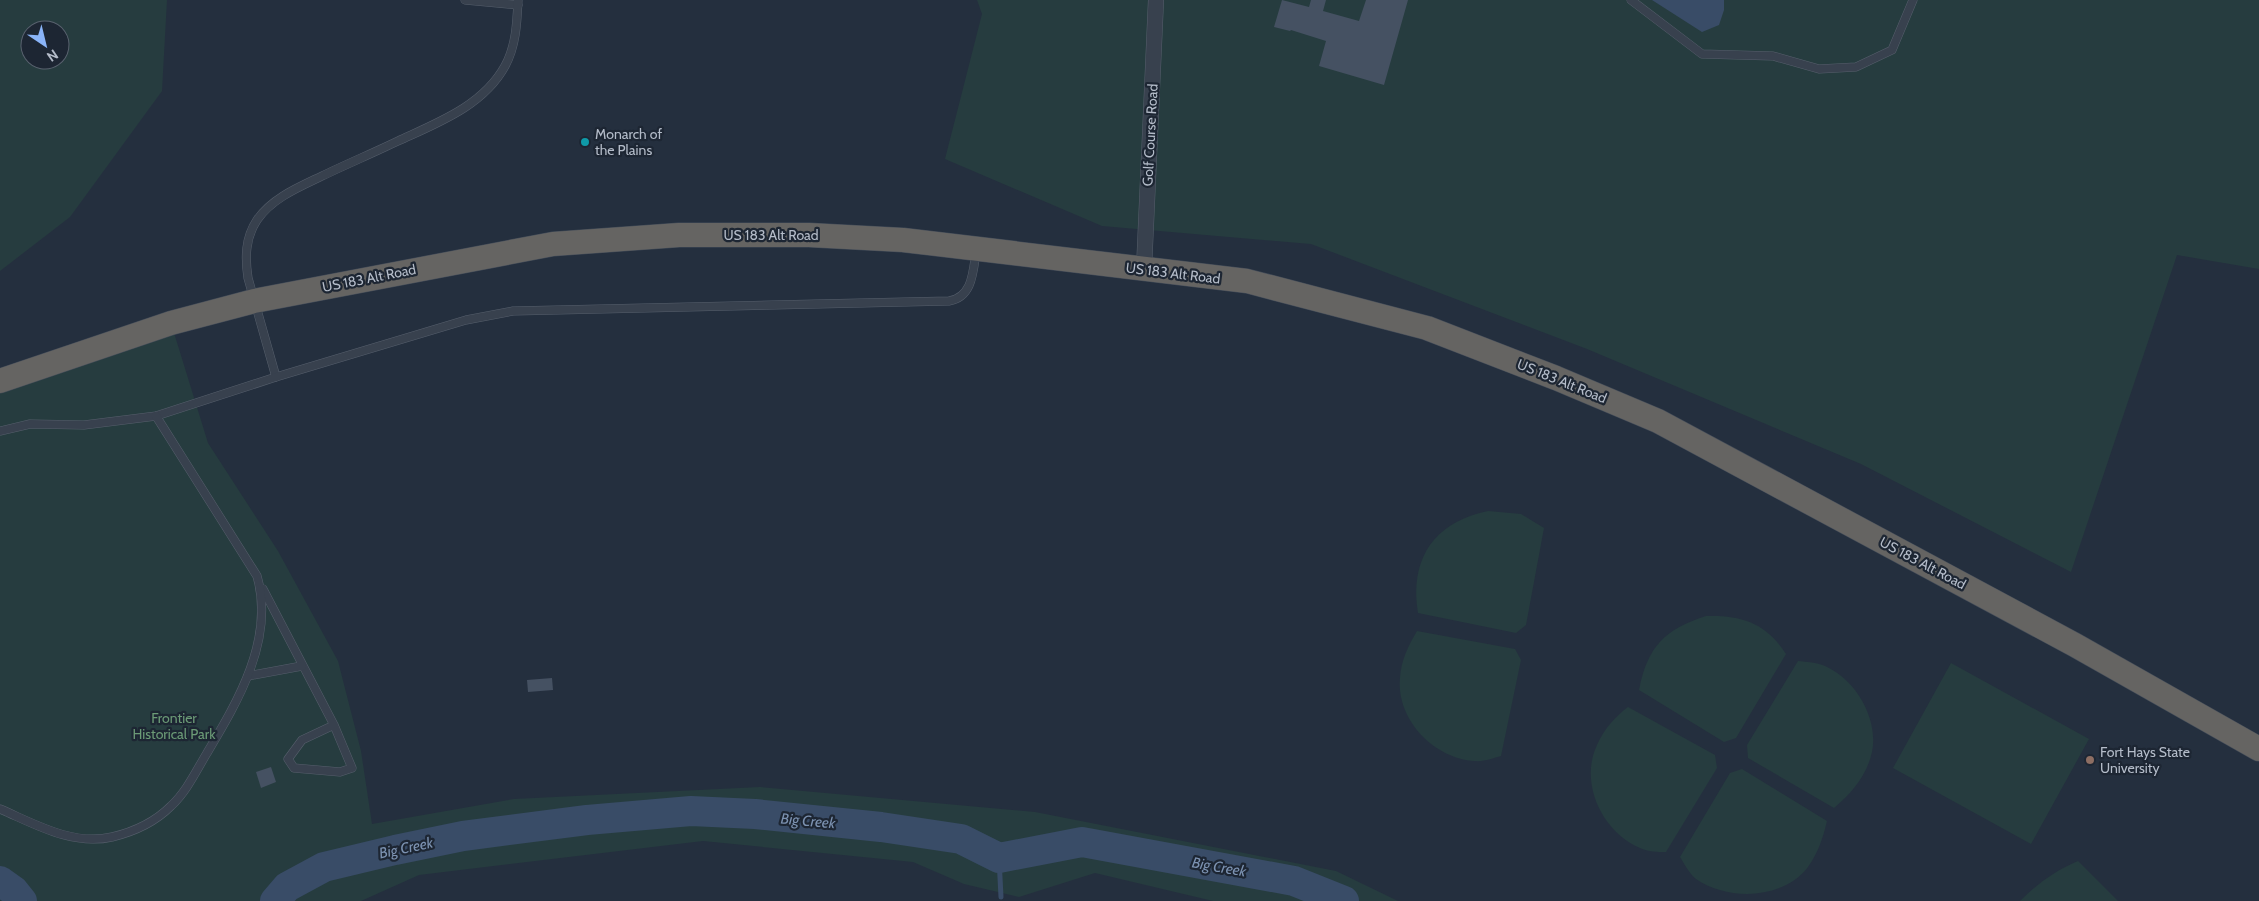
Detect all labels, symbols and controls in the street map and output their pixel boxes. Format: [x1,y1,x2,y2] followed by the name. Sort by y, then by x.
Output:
[20,20,70,70] north arrow
[43,45,62,66] text: N
[1138,83,1162,187] street label: Golf Course Road
[595,125,662,159] place label: Monarch of the Plains
[579,136,591,148] marker: Monarch of the Plains
[723,226,819,244] street label: US 183 Alt Road
[1125,258,1221,288] street label: US 183 Alt Road
[321,260,417,296] street label: US 183 Alt Road
[1514,355,1610,407] street label: US 183 Alt Road
[1877,533,1969,593] street label: US 183 Alt Road
[132,709,216,743] park label: Frontier Historical Park
[2100,743,2190,777] place label: Fort Hays State University
[2084,754,2096,766] marker: Fort Hays State University
[780,810,837,832] water label: Big Creek
[377,833,435,862] water label: Big Creek
[1191,853,1248,881] water label: Big Creek

